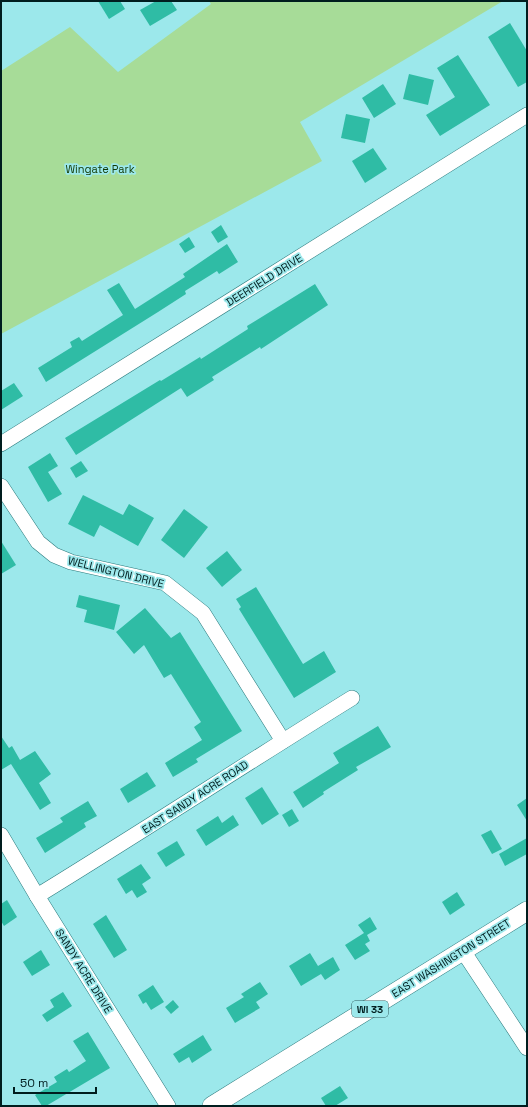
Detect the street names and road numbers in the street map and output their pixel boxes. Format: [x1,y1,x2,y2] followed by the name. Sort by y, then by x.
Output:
[223,251,305,309] street label: DEERFIELD DRIVE
[67,553,165,591] street label: WELLINGTON DRIVE
[139,757,251,837] street label: EAST SANDY ACRE ROAD
[389,915,514,1000] street label: EAST WASHINGTON STREET
[52,926,116,1016] street label: SANDY ACRE DRIVE
[352,1001,388,1017] road number: WI 33

